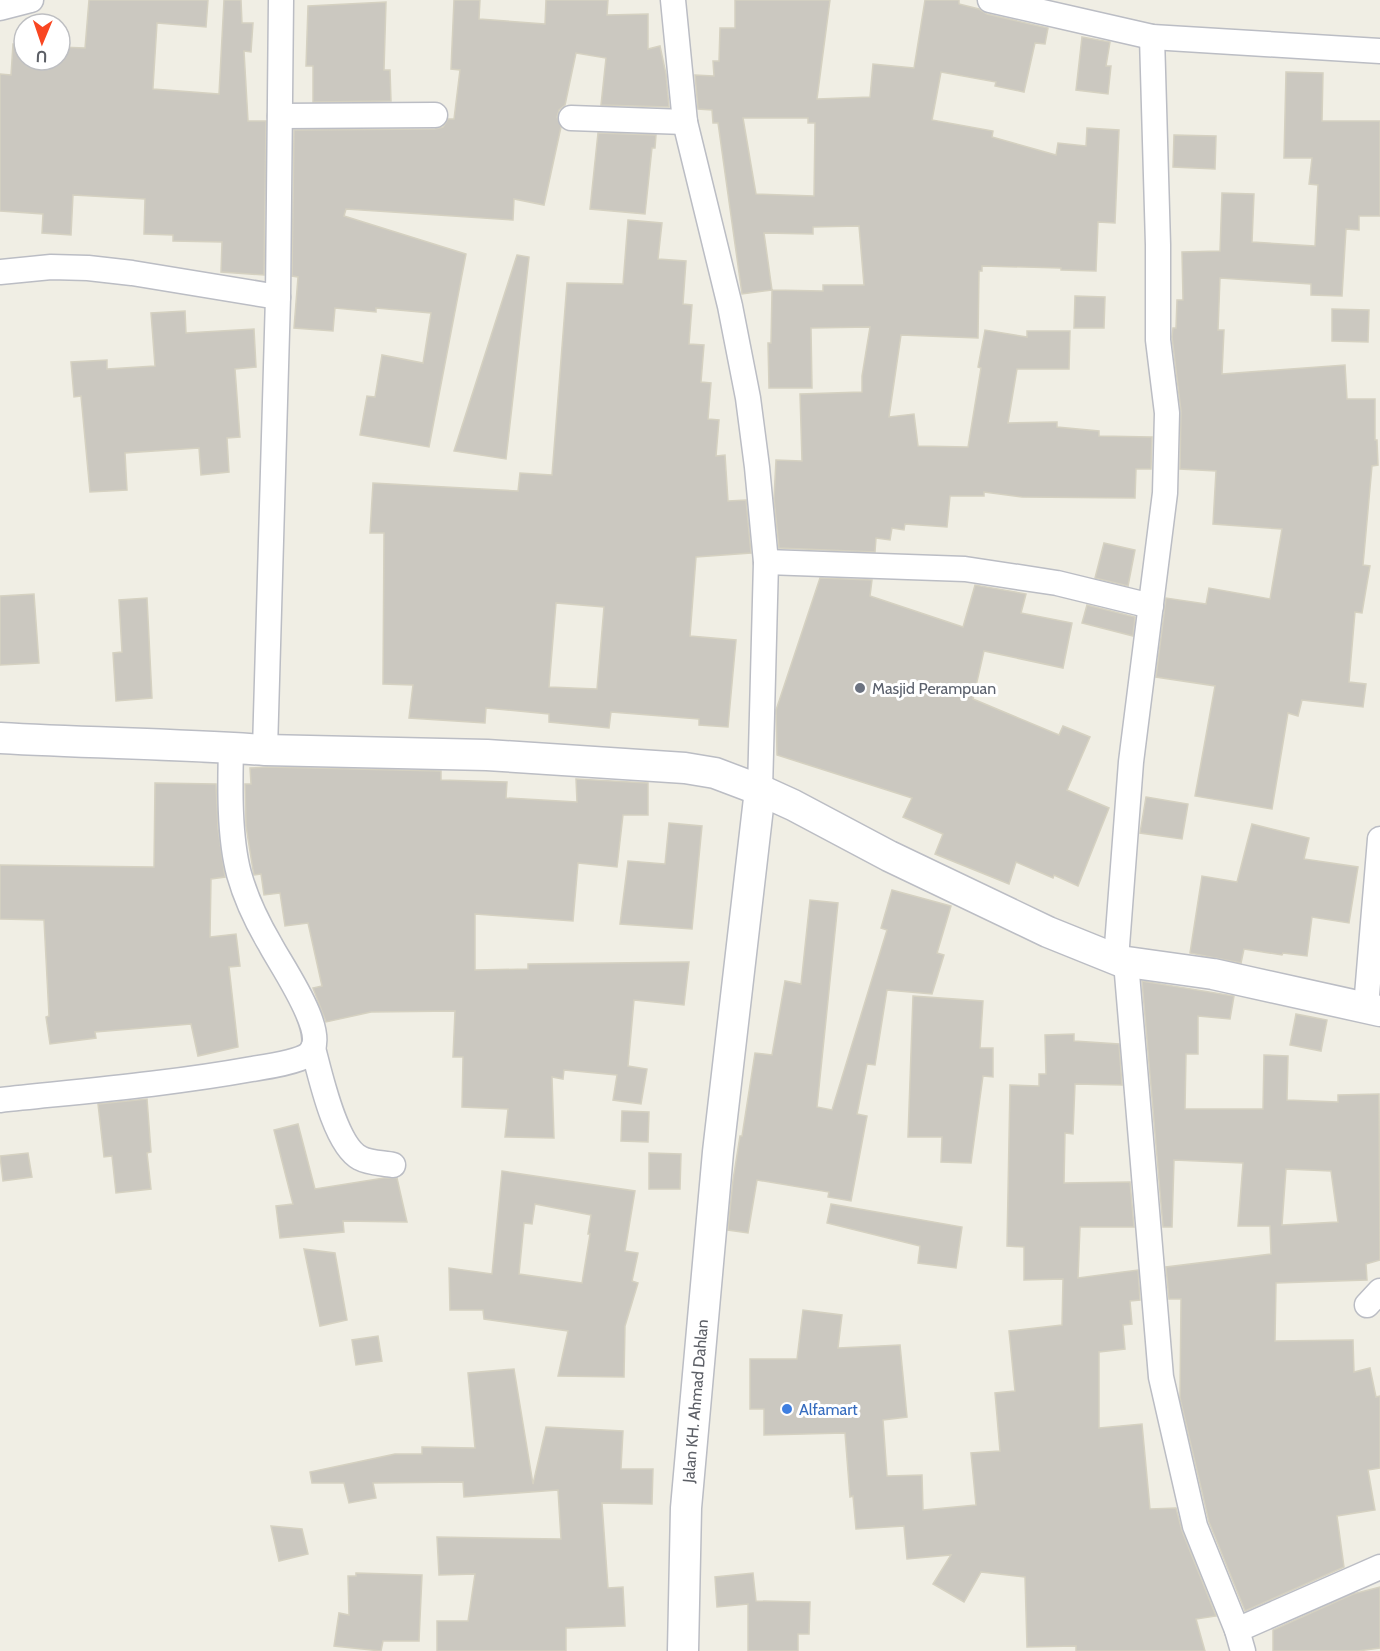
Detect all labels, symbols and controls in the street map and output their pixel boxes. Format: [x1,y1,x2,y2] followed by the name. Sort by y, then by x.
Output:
[12,12,72,72] north arrow
[35,47,48,66] text: U
[872,679,996,698] place label: Masjid Perampuan
[853,681,867,695] marker: Masjid Perampuan
[679,1319,712,1484] street label: Jalan KH. Ahmad Dahlan
[799,1400,858,1419] place label: Alfamart
[780,1402,794,1416] marker: Alfamart

